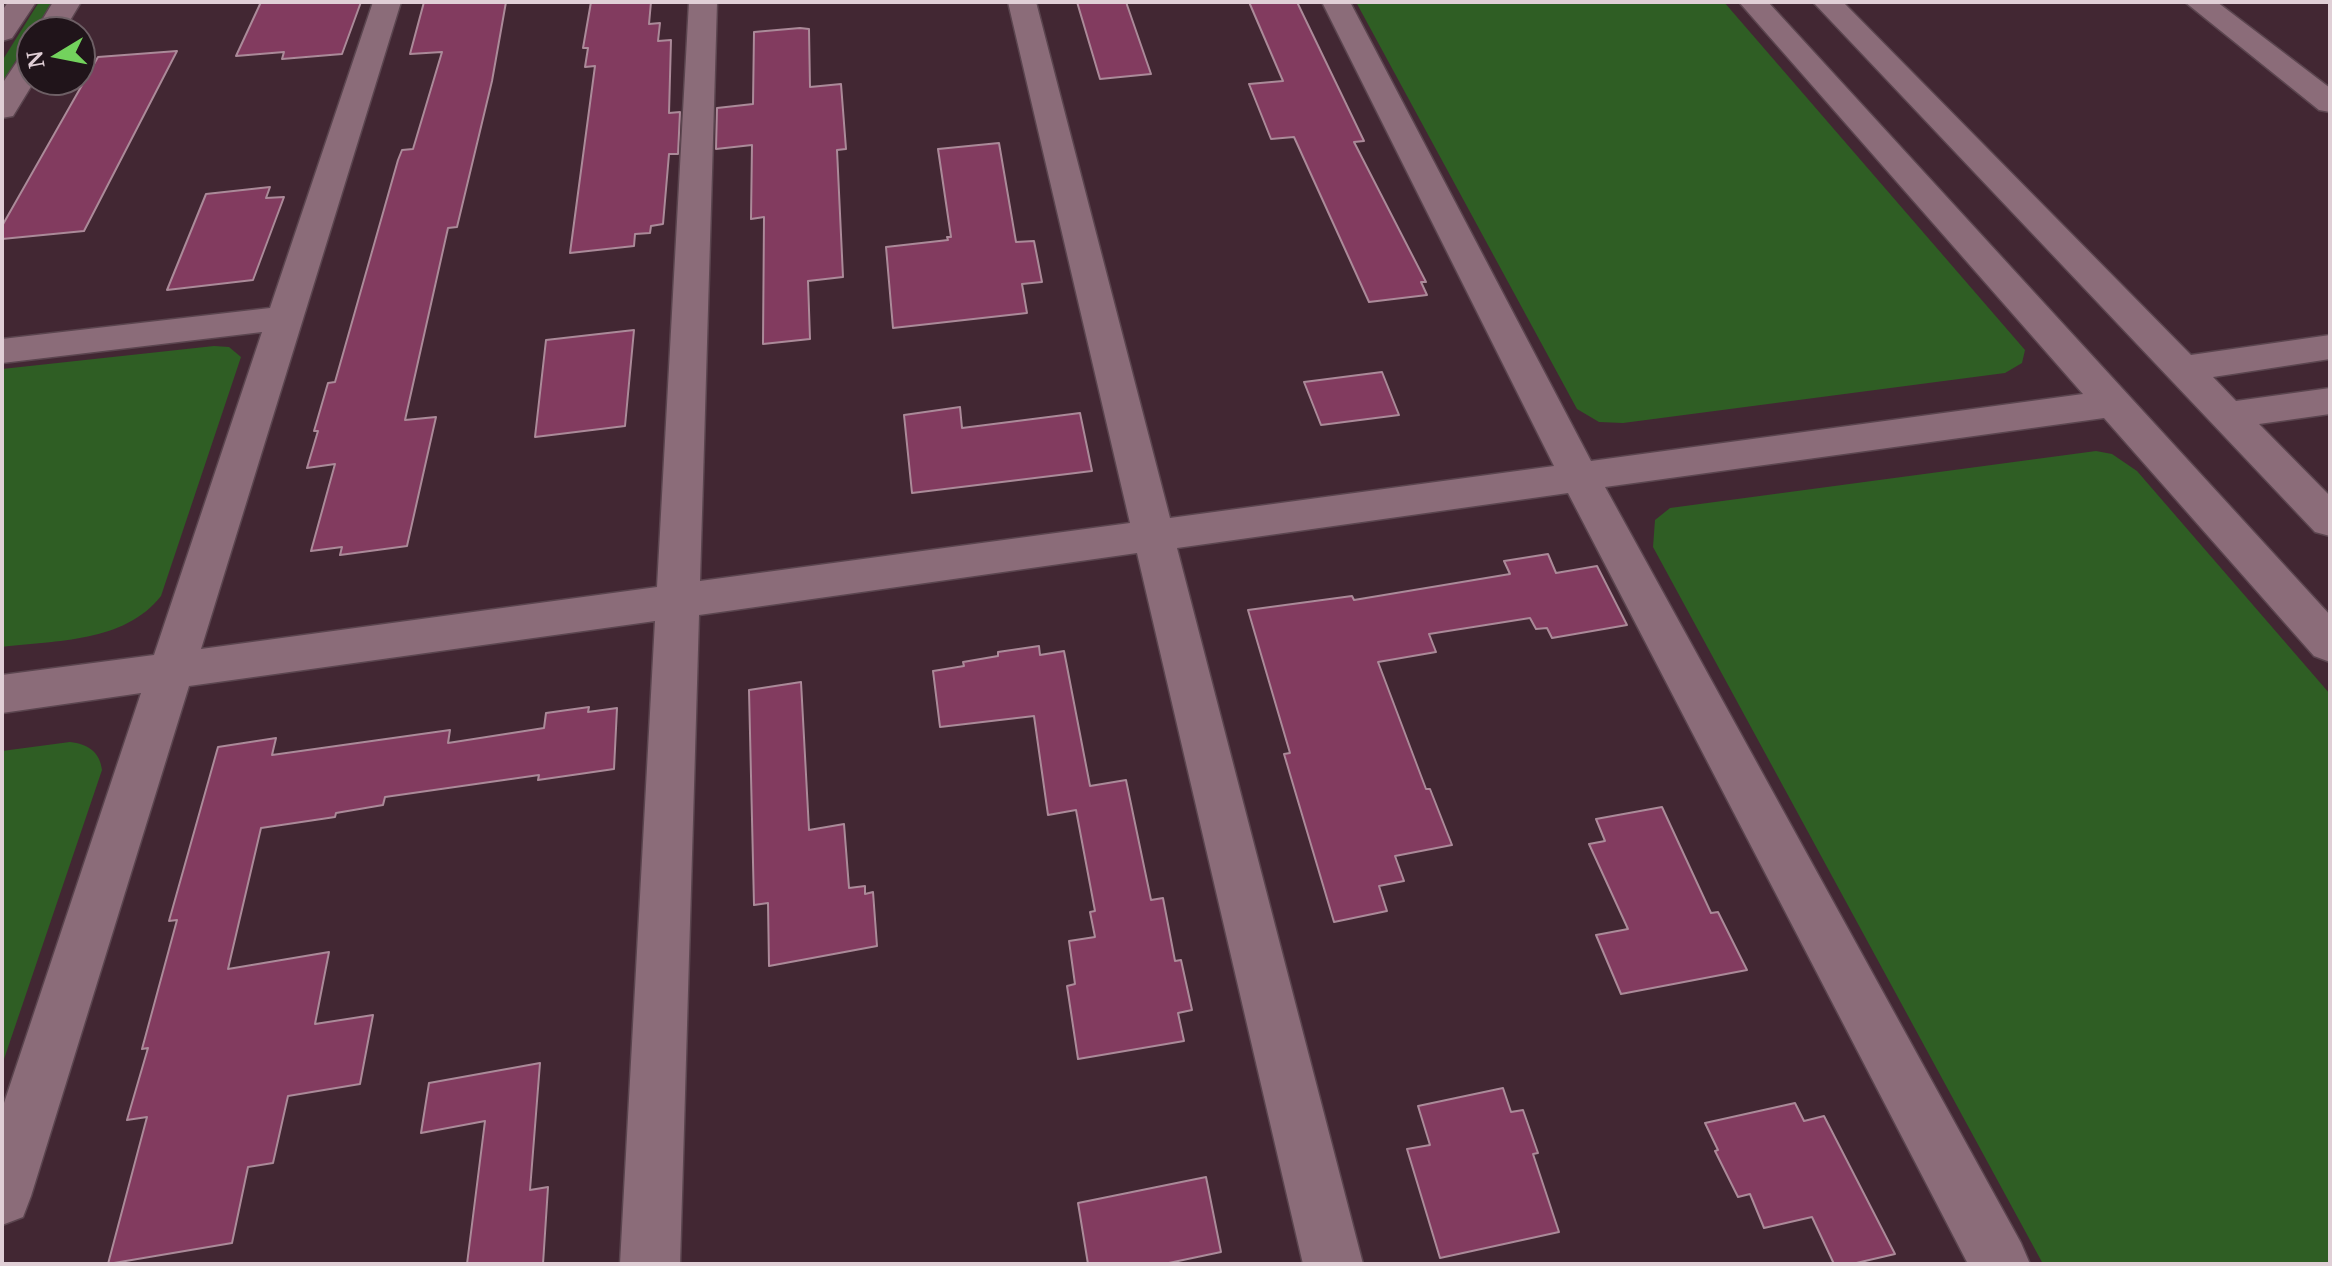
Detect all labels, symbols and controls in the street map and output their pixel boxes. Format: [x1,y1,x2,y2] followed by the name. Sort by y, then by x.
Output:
[16,16,96,96] north arrow
[18,49,51,71] text: N

